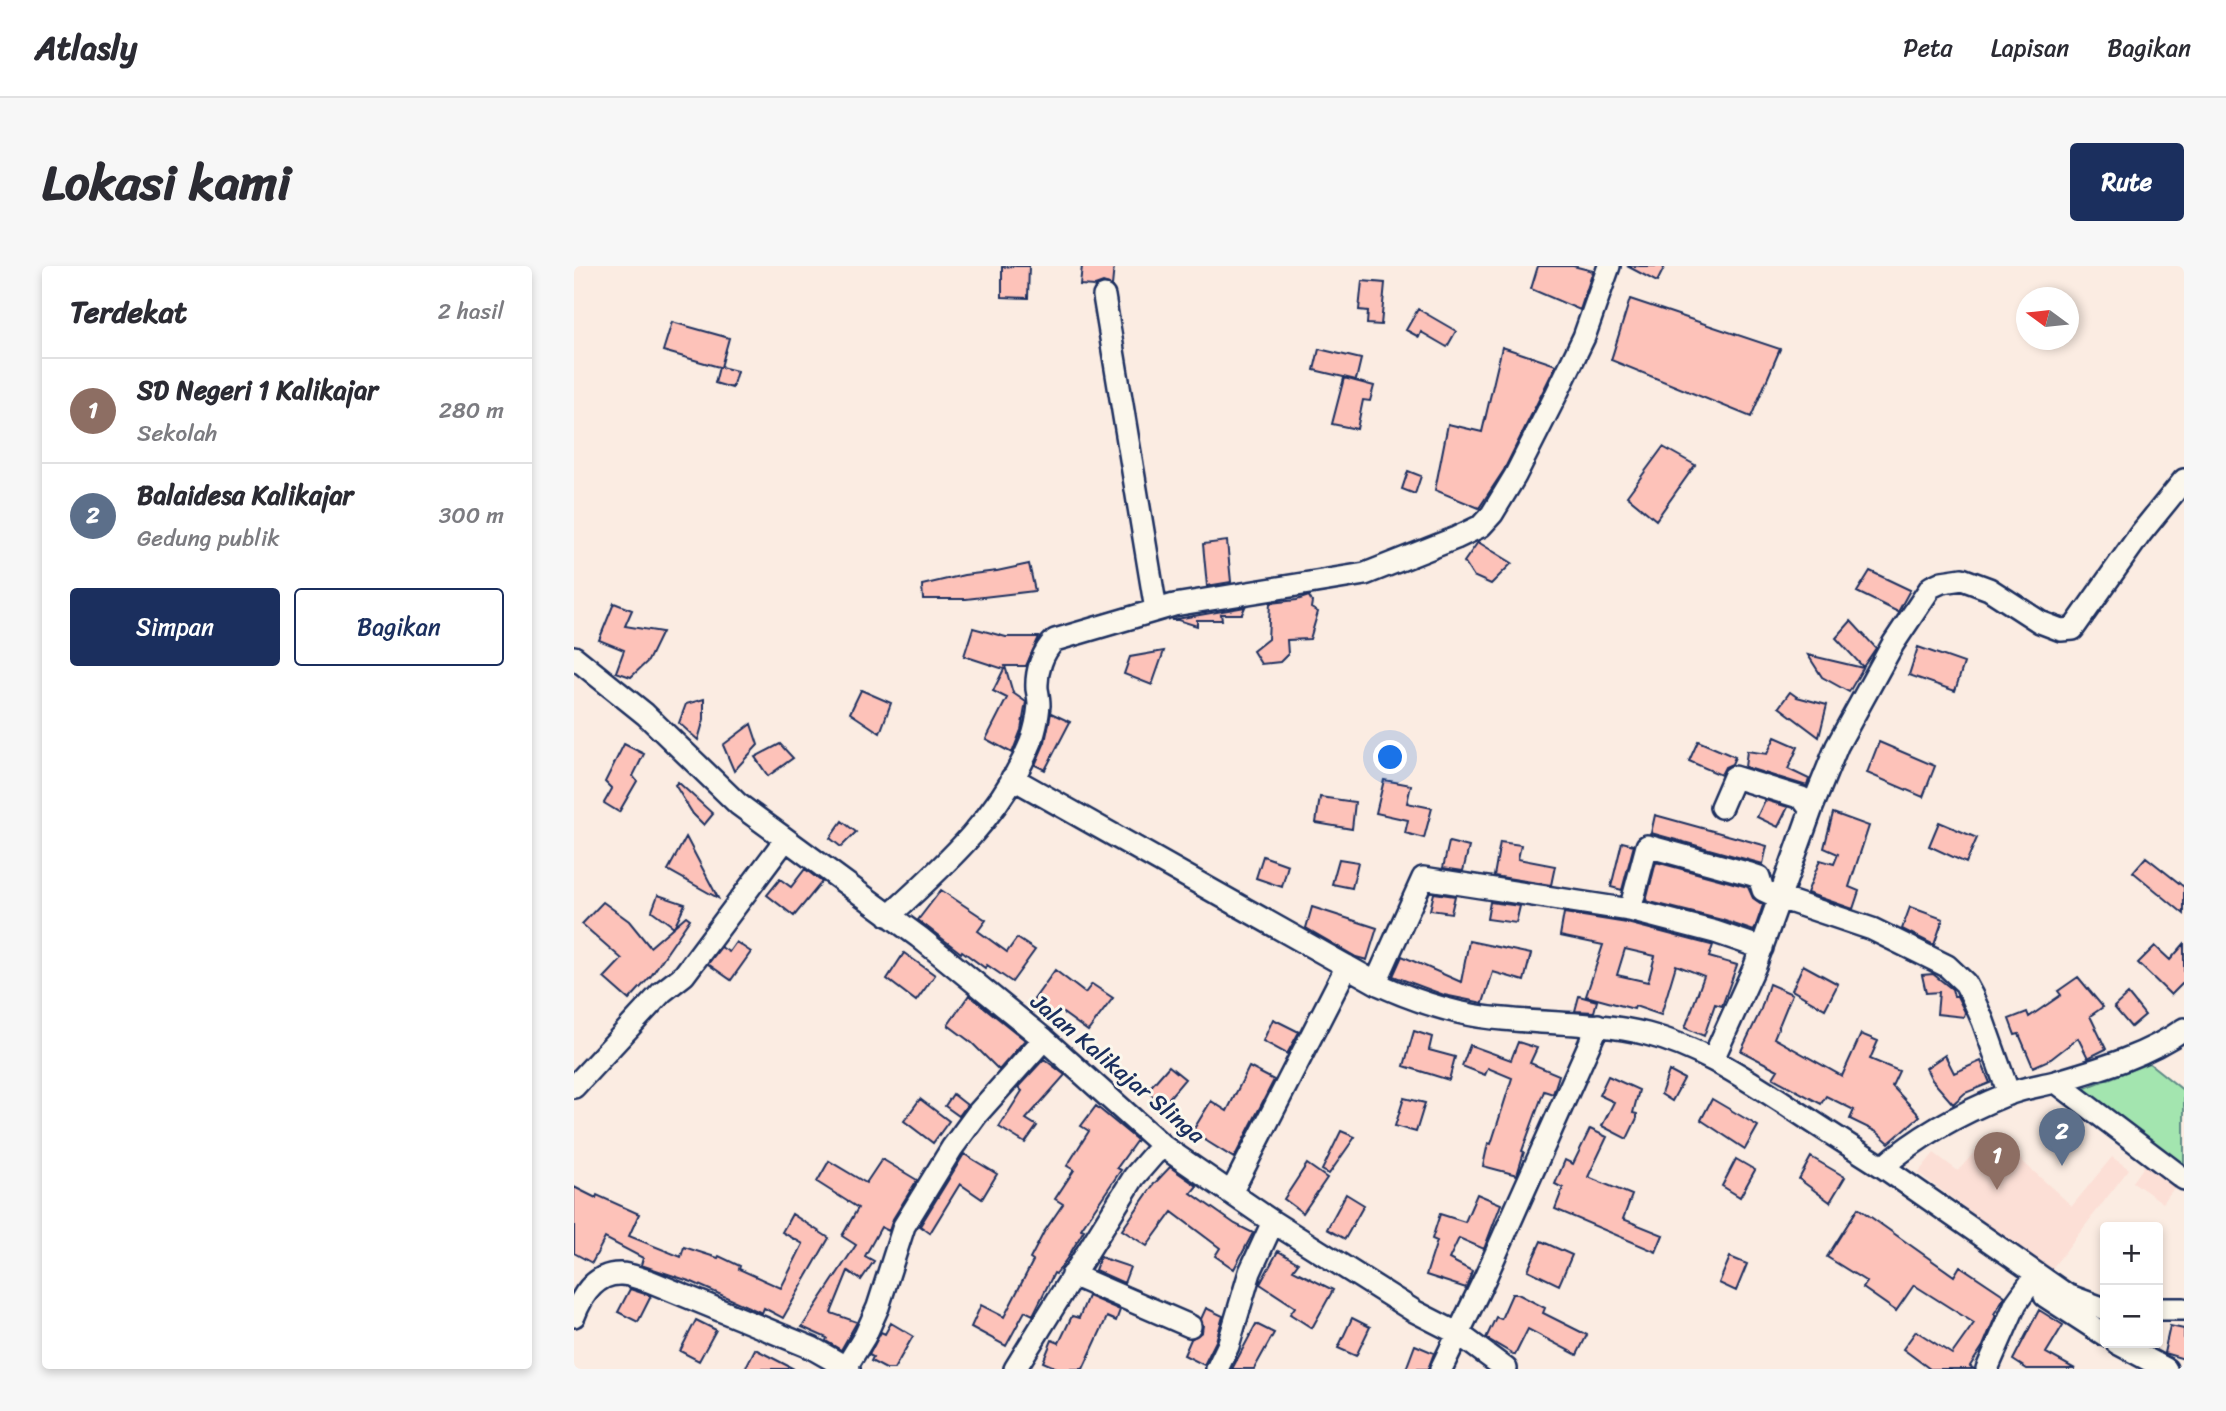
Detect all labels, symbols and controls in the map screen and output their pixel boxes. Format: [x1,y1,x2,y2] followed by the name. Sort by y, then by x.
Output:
[35,19,137,77] text: Atlasly
[1903,27,1953,69] text: Peta
[1991,27,2069,69] text: Lapisan
[2107,27,2191,69] text: Bagikan
[42,139,291,226] text: Lokasi kami
[2070,143,2184,221] button: Rute
[70,285,187,339] text: Terdekat
[2016,287,2079,350] north arrow
[438,291,504,332] text: 2 hasil
[137,367,378,413] text: SD Negeri 1 Kalikajar
[88,390,98,431] text: 1
[439,390,504,431] text: 280 m
[137,413,217,454] text: Sekolah
[137,472,353,518] text: Balaidesa Kalikajar
[86,495,100,536] text: 2
[439,495,504,536] text: 300 m
[137,518,279,559] text: Gedung publik
[70,588,280,666] button: Simpan
[294,588,504,666] button: Bagikan
[1373,740,1407,774] your location
[1020,982,1215,1155] street label: Jalan Kalikajar Slinga
[2039,1108,2085,1166] pin: 2
[1974,1132,2020,1190] pin: 1
[2100,1222,2163,1348] map controls
[2100,1222,2163,1285] button: +
[2100,1285,2163,1348] button: −

